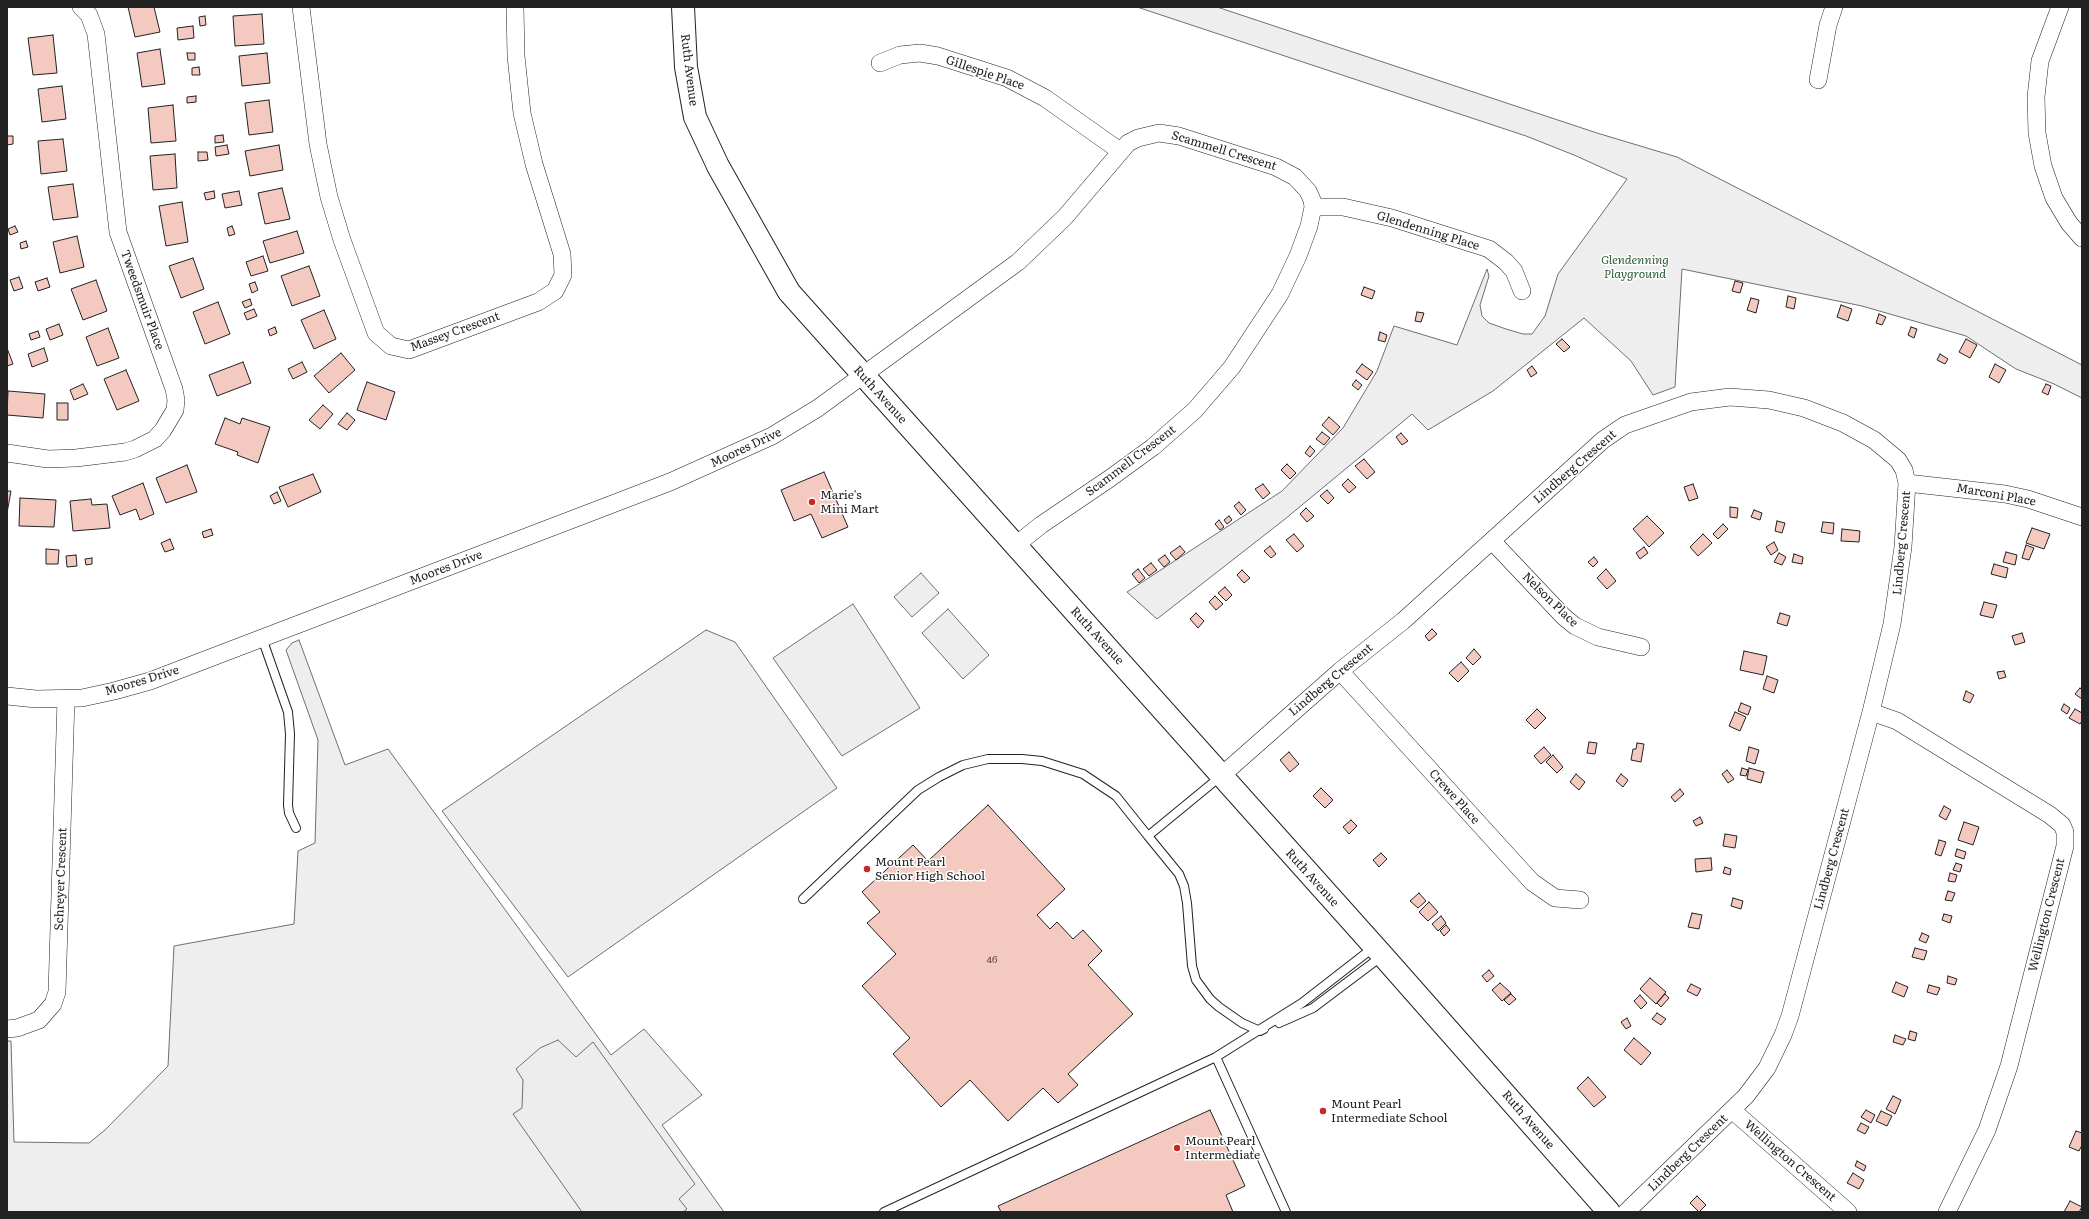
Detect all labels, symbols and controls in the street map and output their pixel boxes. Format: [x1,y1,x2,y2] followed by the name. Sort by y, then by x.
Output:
[677,33,701,107] street label: Ruth Avenue
[944,53,1026,93] street label: Gillespie Place
[1170,128,1278,174] street label: Scammell Crescent
[1375,208,1481,254] street label: Glendenning Place
[117,248,167,352] street label: Tweedsmuir Place
[1601,253,1669,281] park label: Glendenning Playground
[408,309,502,355] street label: Massey Crescent
[850,363,910,427] street label: Ruth Avenue
[1083,422,1179,500] street label: Scammell Crescent
[708,425,784,471] street label: Moores Drive
[1531,427,1619,507] street label: Lindberg Crescent
[1955,481,2037,509] street label: Marconi Place
[820,488,879,516] place label: Marie's Mini Mart
[1890,490,1914,596] street label: Lindberg Crescent
[807,497,817,507] marker: Marie's Mini Mart
[408,548,484,588] street label: Moores Drive
[1519,570,1581,630] street label: Nelson Place
[1067,604,1127,668] street label: Ruth Avenue
[1286,641,1376,719] street label: Lindberg Crescent
[103,663,181,699] street label: Moores Drive
[1426,767,1482,827] street label: Crewe Place
[1811,806,1853,912] street label: Lindberg Crescent
[52,827,70,931] street label: Schreyer Crescent
[1282,846,1342,910] street label: Ruth Avenue
[875,855,985,883] place label: Mount Pearl Senior High School
[2026,857,2068,973] street label: Wellington Crescent
[862,864,872,874] marker: Mount Pearl Senior High School
[987,954,997,966] house number: 46
[1499,1088,1557,1152] street label: Ruth Avenue
[1331,1097,1448,1125] place label: Mount Pearl Intermediate School
[1318,1106,1328,1116] marker: Mount Pearl Intermediate School
[1645,1111,1731,1195] street label: Lindberg Crescent
[1741,1117,1839,1205] street label: Wellington Crescent
[1185,1134,1260,1162] place label: Mount Pearl Intermediate
[1172,1143,1182,1153] marker: Mount Pearl Intermediate

